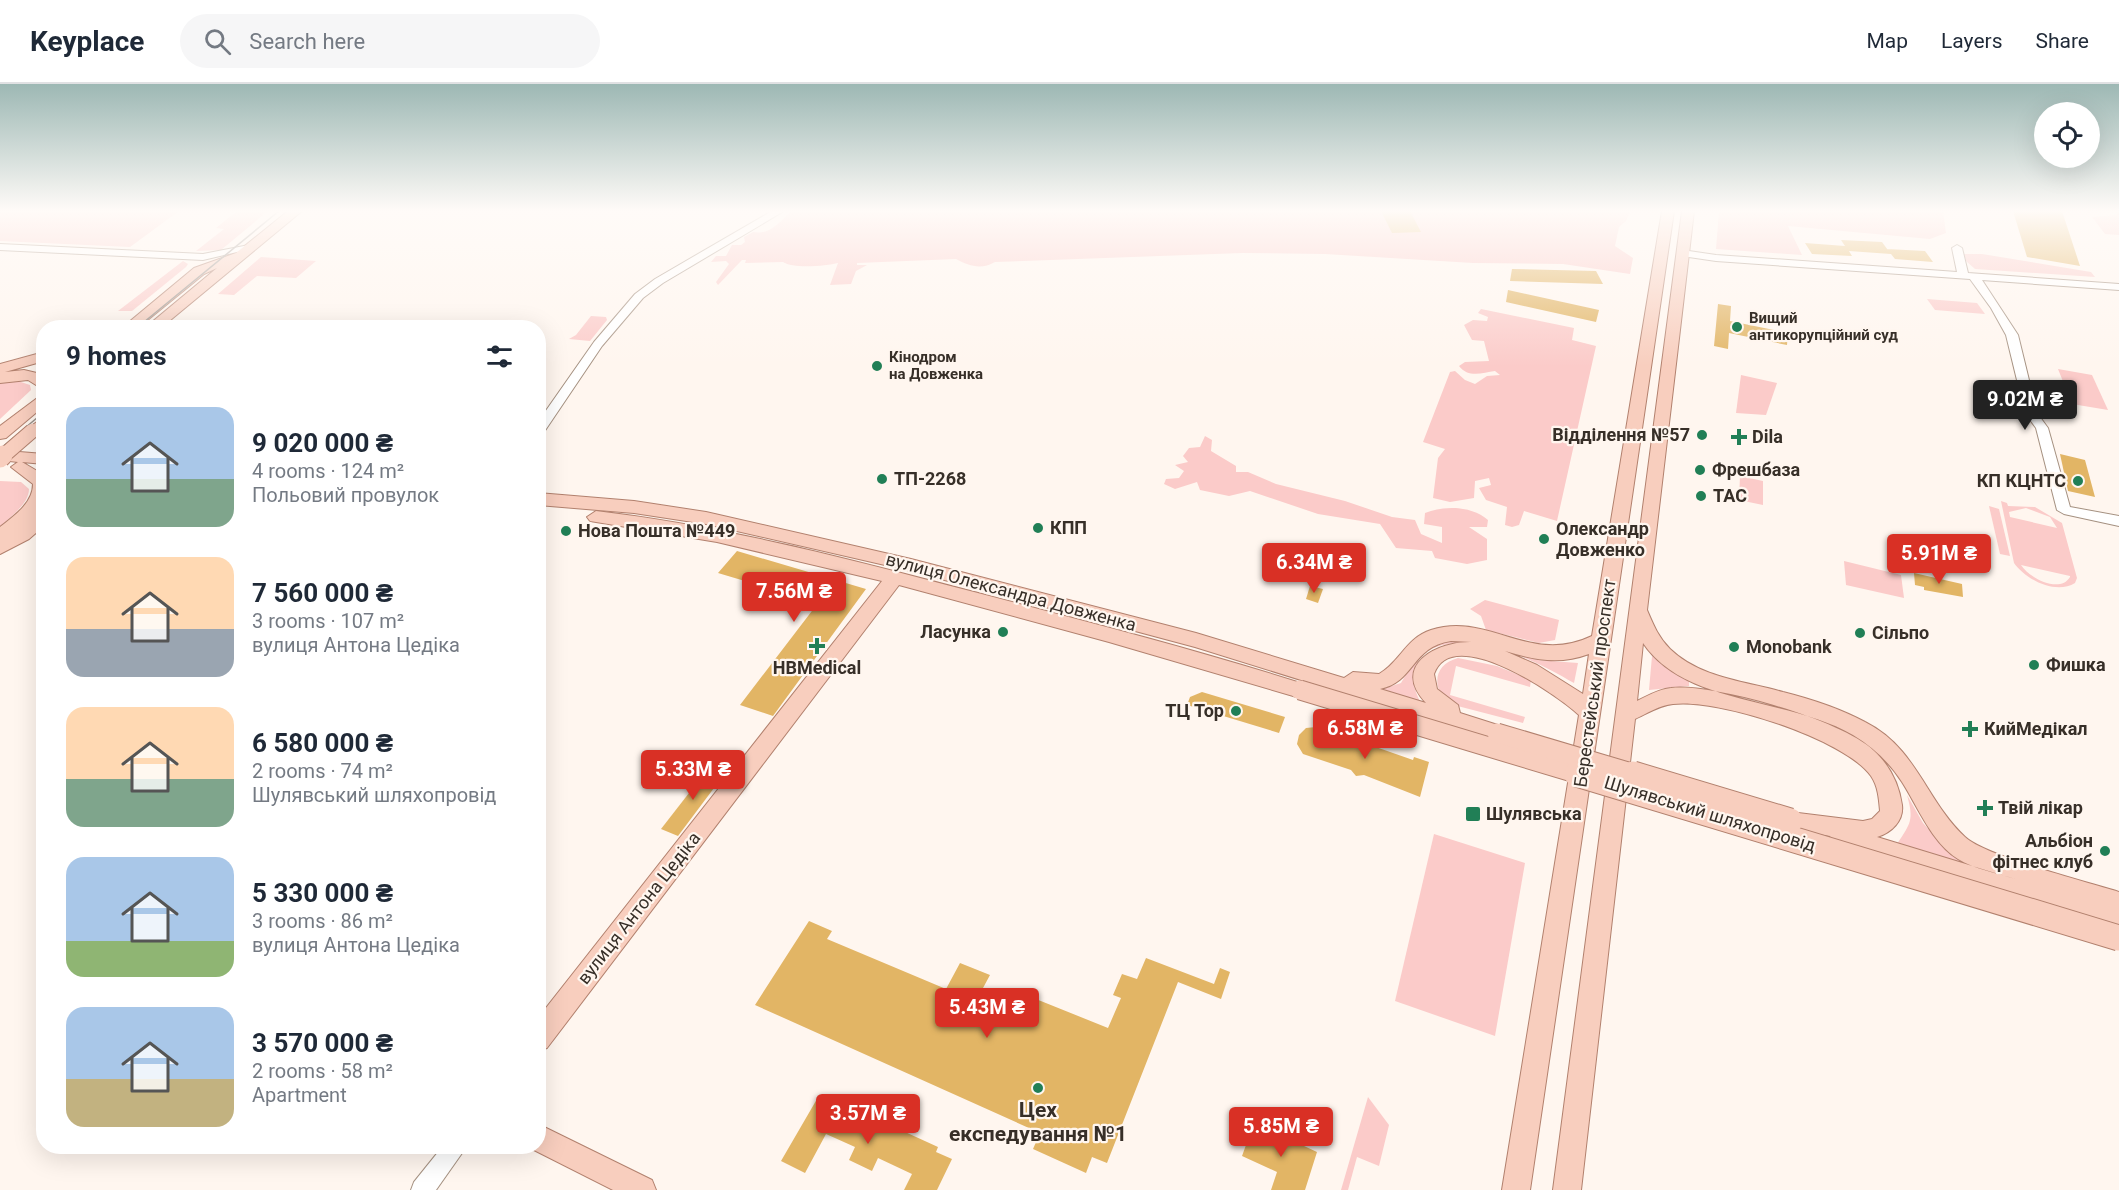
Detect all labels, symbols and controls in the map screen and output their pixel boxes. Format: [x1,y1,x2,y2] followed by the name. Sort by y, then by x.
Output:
[180,14,600,68] search box
[30,25,144,58] text: Keyplace
[201,25,234,58] icon: search
[249,29,365,54] text: Search here
[1866,29,1908,53] text: Map
[1941,29,2002,53] text: Layers
[2035,29,2089,53] text: Share
[2034,102,2100,168] map controls
[2034,102,2100,168] button: locate
[1749,309,1898,344] place label: Вищий антикорупційний суд
[1730,320,1744,334] marker: Вищий антикорупційний суд
[483,340,516,373] icon: filters
[66,341,167,371] text: 9 homes
[889,348,983,383] place label: Кінодром на Довженка
[870,359,884,373] marker: Кінодром на Довженка
[1970,380,2080,431] pin: 9.02M ₴
[1987,387,2063,411] text: 9.02M ₴
[1552,424,1690,445] place label: Відділення №57
[1752,426,1783,447] place label: Dila
[252,428,393,458] text: 9 020 000 ₴
[1695,428,1709,442] marker: Відділення №57
[1730,428,1748,446] marker: Dila
[114,431,186,503] icon: home
[252,459,404,483] text: 4 rooms · 124 m²
[1712,459,1801,480] place label: Фрешбаза
[1693,463,1707,477] marker: Фрешбаза
[894,468,966,489] place label: ТП-2268
[1977,470,2066,491] place label: КП КЦНТС
[875,472,889,486] marker: ТП-2268
[2071,474,2085,488] marker: КП КЦНТС
[252,483,439,507] text: Польовий провулок
[1713,485,1747,506] place label: ТАС
[1694,489,1708,503] marker: ТАС
[1050,517,1087,538] place label: КПП
[1556,518,1649,560] place label: Олександр Довженко
[578,520,735,541] place label: Нова Пошта №449
[1031,521,1045,535] marker: КПП
[559,524,573,538] marker: Нова Пошта №449
[1537,532,1551,546] marker: Олександр Довженко
[1884,534,1994,585] pin: 5.91M ₴
[1901,541,1977,565] text: 5.91M ₴
[1259,543,1369,594] pin: 6.34M ₴
[884,548,1139,635] street label: вулиця Олександра Довженка
[1276,550,1352,574] text: 6.34M ₴
[739,572,849,623] pin: 7.56M ₴
[1569,577,1620,789] street label: Берестейський проспект
[252,578,393,608] text: 7 560 000 ₴
[756,579,832,603] text: 7.56M ₴
[114,581,186,653] icon: home
[252,609,404,633] text: 3 rooms · 107 m²
[920,621,991,642] place label: Ласунка
[1872,622,1929,643] place label: Сільпо
[996,625,1010,639] marker: Ласунка
[1853,626,1867,640] marker: Сільпо
[252,633,460,657] text: вулиця Антона Цедіка
[1746,636,1832,657] place label: Monobank
[808,637,826,655] marker: HBMedical
[1727,640,1741,654] marker: Monobank
[2046,654,2106,675] place label: Фишка
[773,657,861,678] place label: HBMedical
[2027,658,2041,672] marker: Фишка
[1165,700,1224,721] place label: ТЦ Тор
[1229,704,1243,718] marker: ТЦ Тор
[1310,709,1420,760] pin: 6.58M ₴
[1327,716,1403,740] text: 6.58M ₴
[1984,718,2088,739] place label: КийМедікал
[1961,720,1979,738] marker: КийМедікал
[252,728,393,758] text: 6 580 000 ₴
[114,731,186,803] icon: home
[638,750,748,801] pin: 5.33M ₴
[655,757,731,781] text: 5.33M ₴
[252,759,393,783] text: 2 rooms · 74 m²
[1602,771,1819,856] street label: Шулявський шляхопровід
[252,783,496,807] text: Шулявський шляхопровід
[1998,797,2083,818] place label: Твій лікар
[1976,799,1994,817] marker: Твій лікар
[1486,803,1582,824] place label: Шулявська
[1464,805,1482,823] marker: Шулявська
[573,828,704,988] street label: вулиця Антона Цедіка
[1992,830,2093,872] place label: Альбіон фітнес клуб
[2098,844,2112,858] marker: Альбіон фітнес клуб
[252,878,393,908] text: 5 330 000 ₴
[114,881,186,953] icon: home
[252,909,393,933] text: 3 rooms · 86 m²
[252,933,460,957] text: вулиця Антона Цедіка
[932,988,1042,1039] pin: 5.43M ₴
[949,995,1025,1019] text: 5.43M ₴
[252,1028,393,1058] text: 3 570 000 ₴
[114,1031,186,1103] icon: home
[252,1059,393,1083] text: 2 rooms · 58 m²
[1031,1081,1045,1095] marker: Цех експедування №1
[252,1083,347,1107] text: Apartment
[813,1094,923,1145] pin: 3.57M ₴
[949,1098,1127,1146] place label: Цех експедування №1
[830,1101,906,1125] text: 3.57M ₴
[1226,1107,1336,1158] pin: 5.85M ₴
[1243,1114,1319,1138] text: 5.85M ₴

